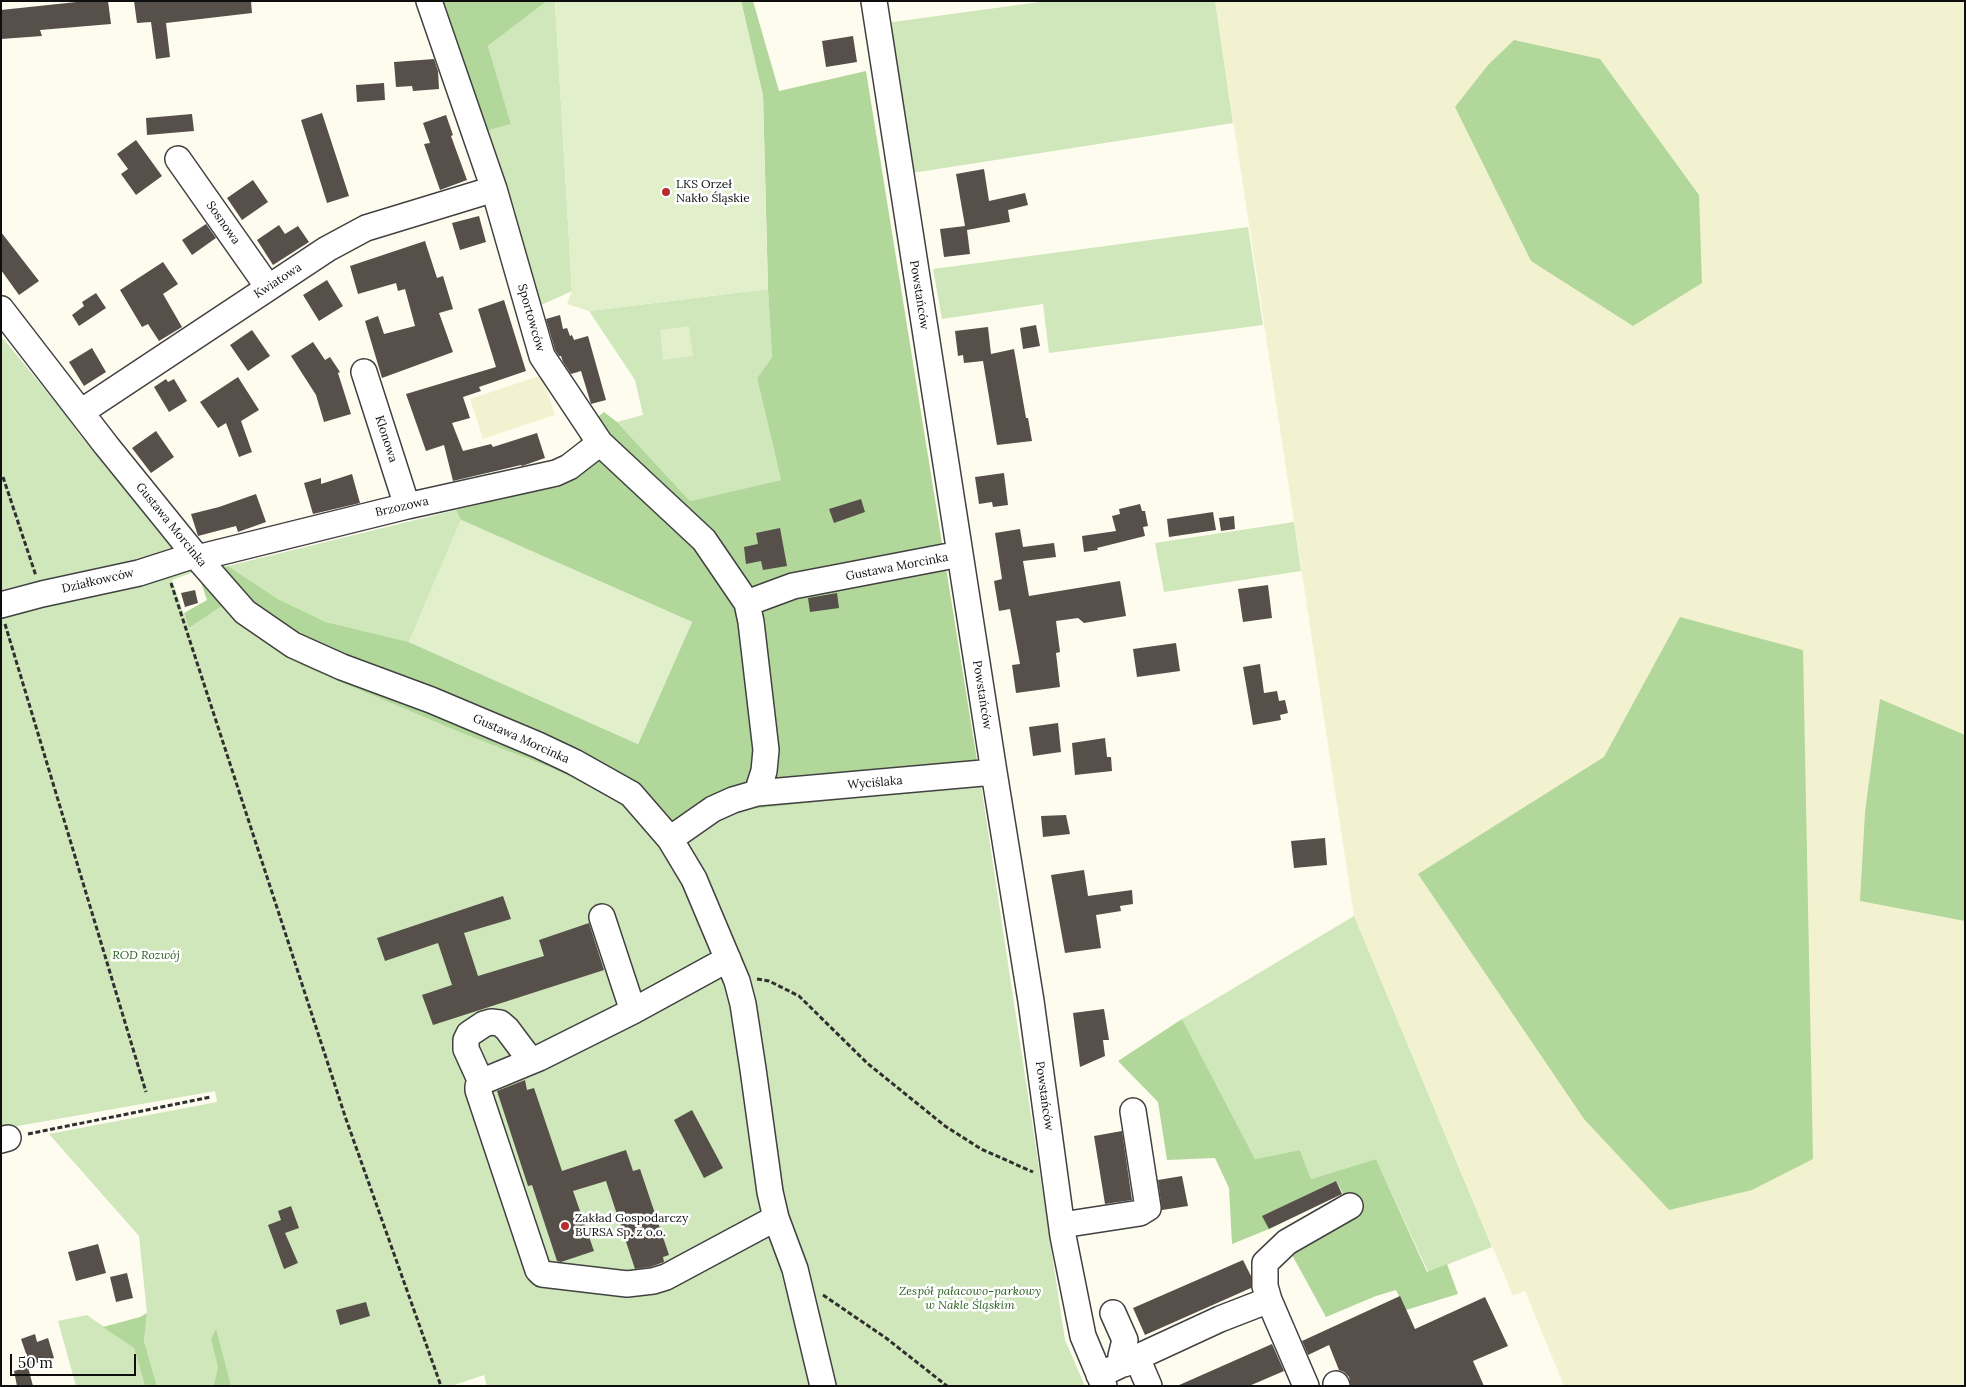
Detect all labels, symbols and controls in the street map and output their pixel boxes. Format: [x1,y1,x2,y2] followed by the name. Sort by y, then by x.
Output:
[676,178,750,206] place label: LKS Orzeł Nakło Śląskie
[660,186,672,198] marker: LKS Orzeł Nakło Śląskie
[203,199,243,247] street label: Sosnowa
[906,259,932,331] street label: Powstańców
[251,260,305,302] street label: Kwiatowa
[514,282,548,354] street label: Sportowców
[372,414,400,464] street label: Klonowa
[133,480,209,570] street label: Gustawa Morcinka
[374,494,430,520] street label: Brzozowa
[845,550,949,584] street label: Gustawa Morcinka
[60,566,136,596] street label: Działkowców
[969,659,995,731] street label: Powstańców
[471,711,571,767] street label: Gustawa Morcinka
[847,773,903,793] street label: Wyciślaka
[112,949,180,963] park label: ROD Rozwój
[1032,1060,1056,1132] street label: Powstańców
[575,1212,688,1240] place label: Zakład Gospodarczy BURSA Sp. z o.o.
[559,1220,571,1232] marker: Zakład Gospodarczy BURSA Sp. z o.o.
[899,1285,1041,1313] park label: Zespół pałacowo-parkowy w Nakle Śląskim
[12,1344,139,1376] scale bar
[18,1353,53,1372] text: 50 m

